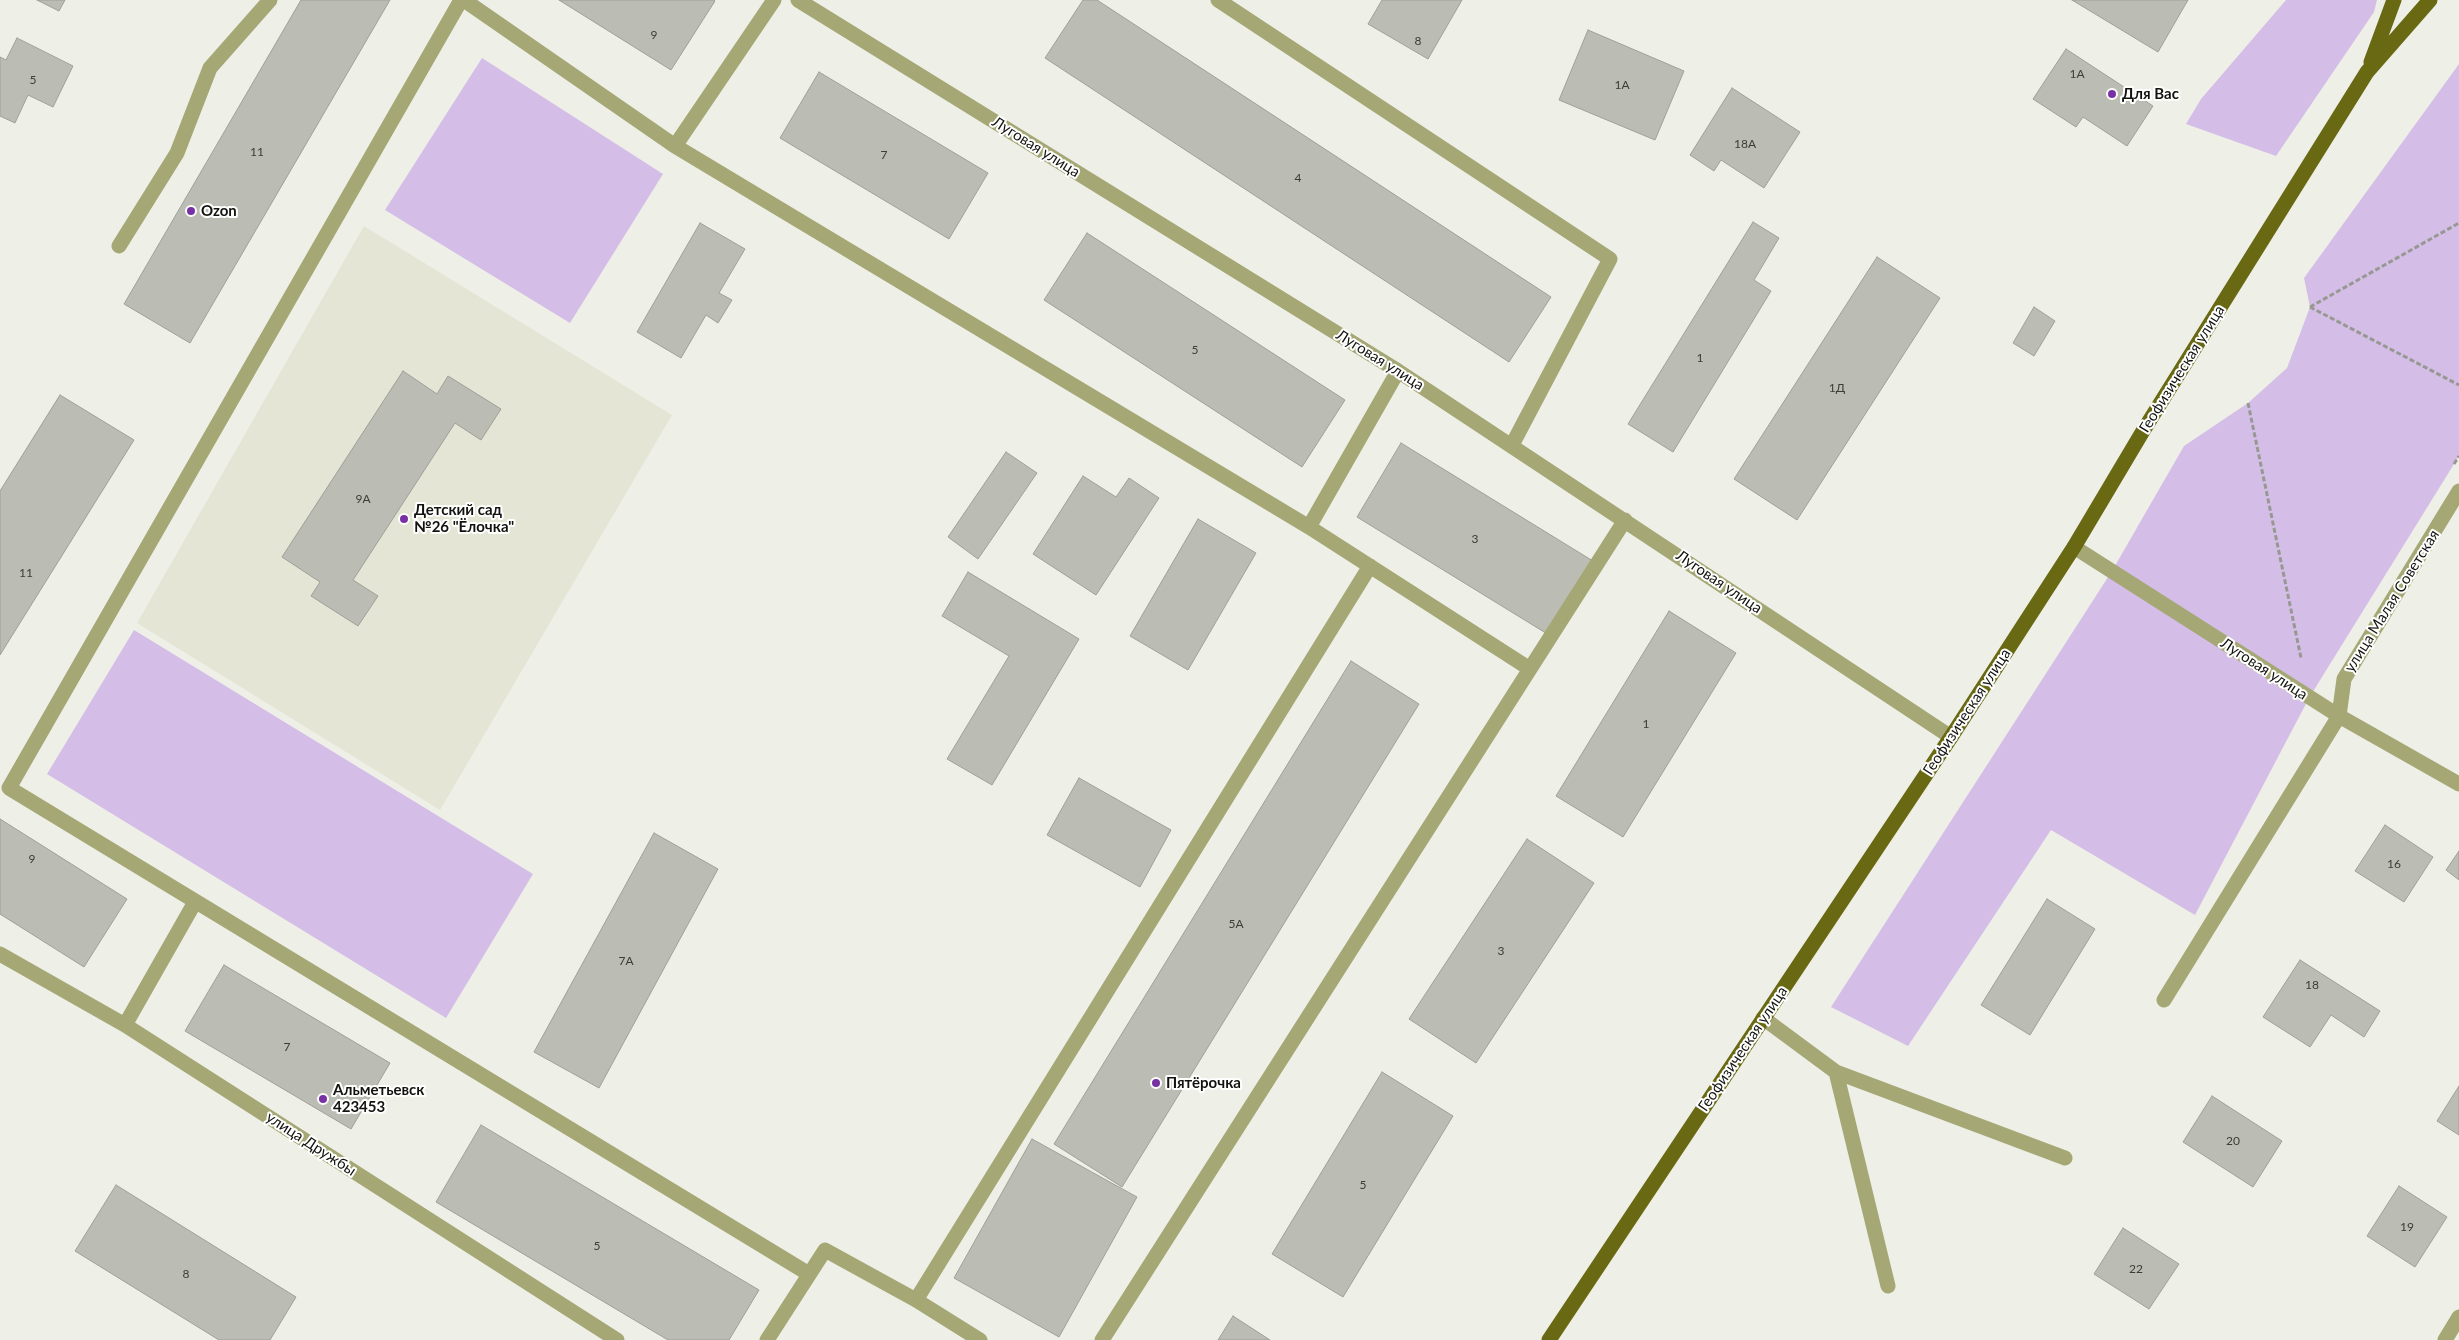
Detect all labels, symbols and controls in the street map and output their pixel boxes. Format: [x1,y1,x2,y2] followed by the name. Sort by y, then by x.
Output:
[651,28,657,42] house number: 9
[1415,34,1421,48] house number: 8
[2069,67,2085,81] house number: 1А
[30,73,36,87] house number: 5
[1614,78,1630,92] house number: 1А
[2122,85,2179,103] place label: Для Вас
[2106,88,2118,100] marker: Для Вас
[989,113,1083,181] street label: Луговая улица
[1734,137,1756,151] house number: 18А
[250,145,264,159] house number: 11
[881,148,887,162] house number: 7
[1295,171,1301,185] house number: 4
[201,202,237,220] place label: Ozon
[185,205,197,217] marker: Ozon
[2135,302,2229,436] street label: Геофизическая улица
[1333,326,1427,394] street label: Луговая улица
[1192,343,1198,357] house number: 5
[1697,351,1703,365] house number: 1
[1829,381,1845,395] house number: 1Д
[355,492,371,506] house number: 9А
[414,501,514,536] place label: Детский сад №26 "Ёлочка"
[398,513,410,525] marker: Детский сад №26 "Ёлочка"
[2341,527,2443,675] street label: улица Малая Советская
[1472,532,1478,546] house number: 3
[1673,547,1765,617] street label: Луговая улица
[19,566,33,580] house number: 11
[2217,634,2311,704] street label: Луговая улица
[1920,646,2014,778] street label: Геофизическая улица
[1643,717,1649,731] house number: 1
[29,852,35,866] house number: 9
[2387,857,2401,871] house number: 16
[1228,917,1244,931] house number: 5А
[1498,944,1504,958] house number: 3
[618,954,634,968] house number: 7А
[2305,978,2319,992] house number: 18
[1695,983,1791,1115] street label: Геофизическая улица
[284,1040,290,1054] house number: 7
[1166,1074,1241,1092] place label: Пятёрочка
[1150,1077,1162,1089] marker: Пятёрочка
[333,1081,424,1116] place label: Альметьевск 423453
[317,1093,329,1105] marker: Альметьевск 423453
[263,1108,359,1180] street label: улица Дружбы
[2226,1134,2240,1148] house number: 20
[1360,1178,1366,1192] house number: 5
[2400,1220,2414,1234] house number: 19
[594,1239,600,1253] house number: 5
[2129,1262,2143,1276] house number: 22
[183,1267,189,1281] house number: 8

